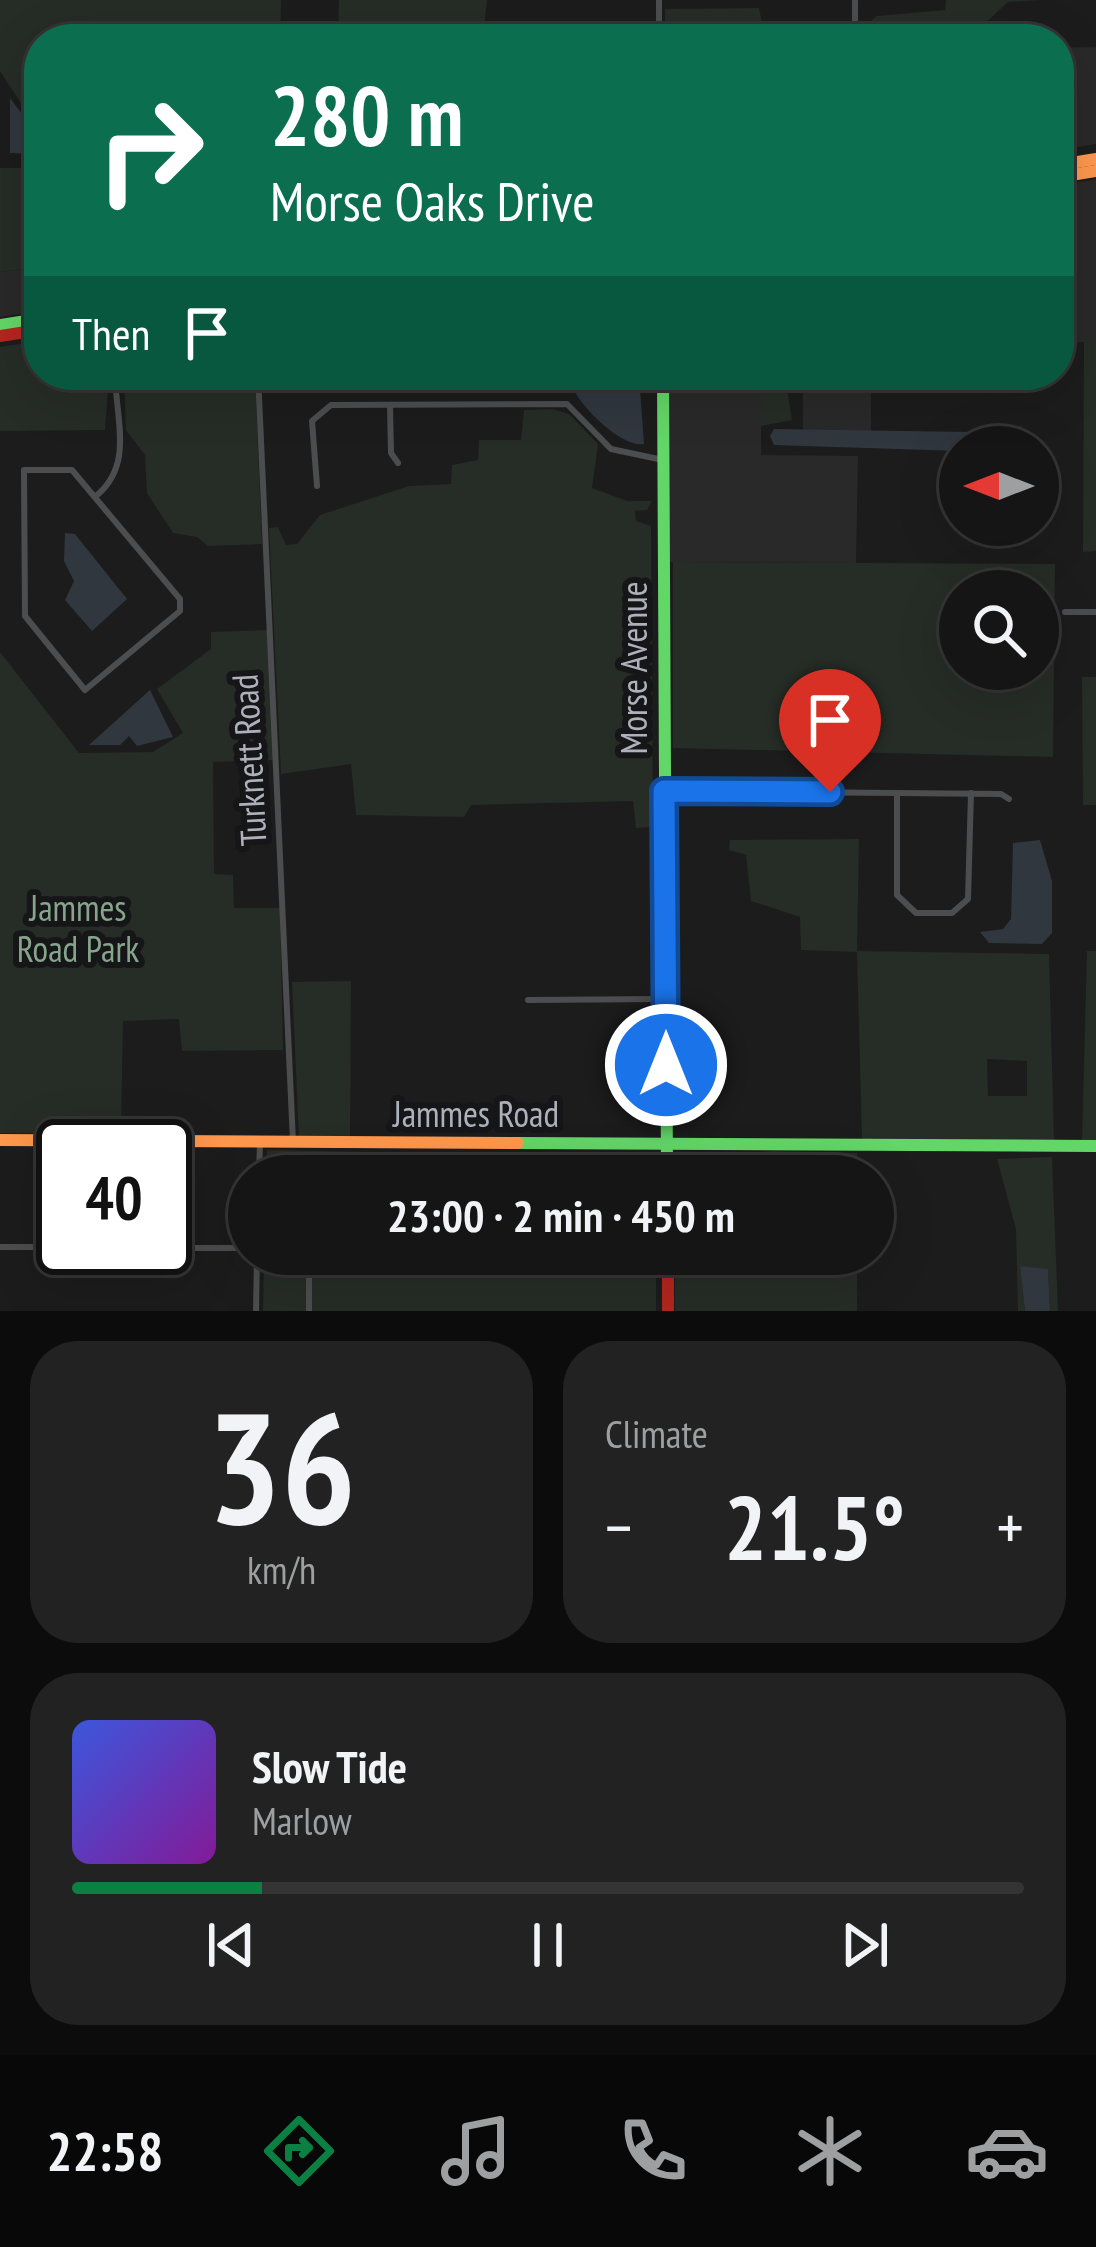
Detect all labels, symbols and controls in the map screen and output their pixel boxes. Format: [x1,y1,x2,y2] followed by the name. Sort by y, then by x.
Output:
[270,60,463,169] text: 280 m
[72,72,228,228] icon: right
[270,166,595,236] text: Morse Oaks Drive
[174,300,240,366] icon: arrive
[72,304,150,362] text: Then
[939,426,1059,546] north arrow
[939,426,1059,690] map controls
[939,570,1059,690] button: search
[610,581,657,755] street label: Morse Avenue
[779,669,881,792] pin
[221,673,276,847] street label: Turknett Road
[797,687,863,753] icon: arrive
[17,884,139,972] park label: Jammes Road Park
[603,1002,729,1128] position arrow
[392,1090,559,1137] street label: Jammes Road
[36,1119,192,1275] speed limit sign: 40
[387,1186,735,1244] text: 23:00 · 2 min · 450 m
[207,1365,356,1567] text: 36
[605,1408,708,1459] text: Climate
[724,1468,905,1585] text: 21.5°
[605,1484,632,1569] text: −
[997,1484,1024,1569] text: +
[247,1544,316,1595] text: km/h
[252,1737,407,1795] text: Slow Tide
[252,1795,352,1846] text: Marlow
[198,1912,264,1978] icon: previous
[515,1912,581,1978] icon: pause
[832,1912,898,1978] icon: next
[257,2109,341,2193] icon: directions
[434,2109,518,2193] icon: music
[611,2109,695,2193] icon: phone
[788,2109,872,2193] icon: climate
[965,2109,1049,2193] icon: car
[47,2116,163,2186] text: 22:58

